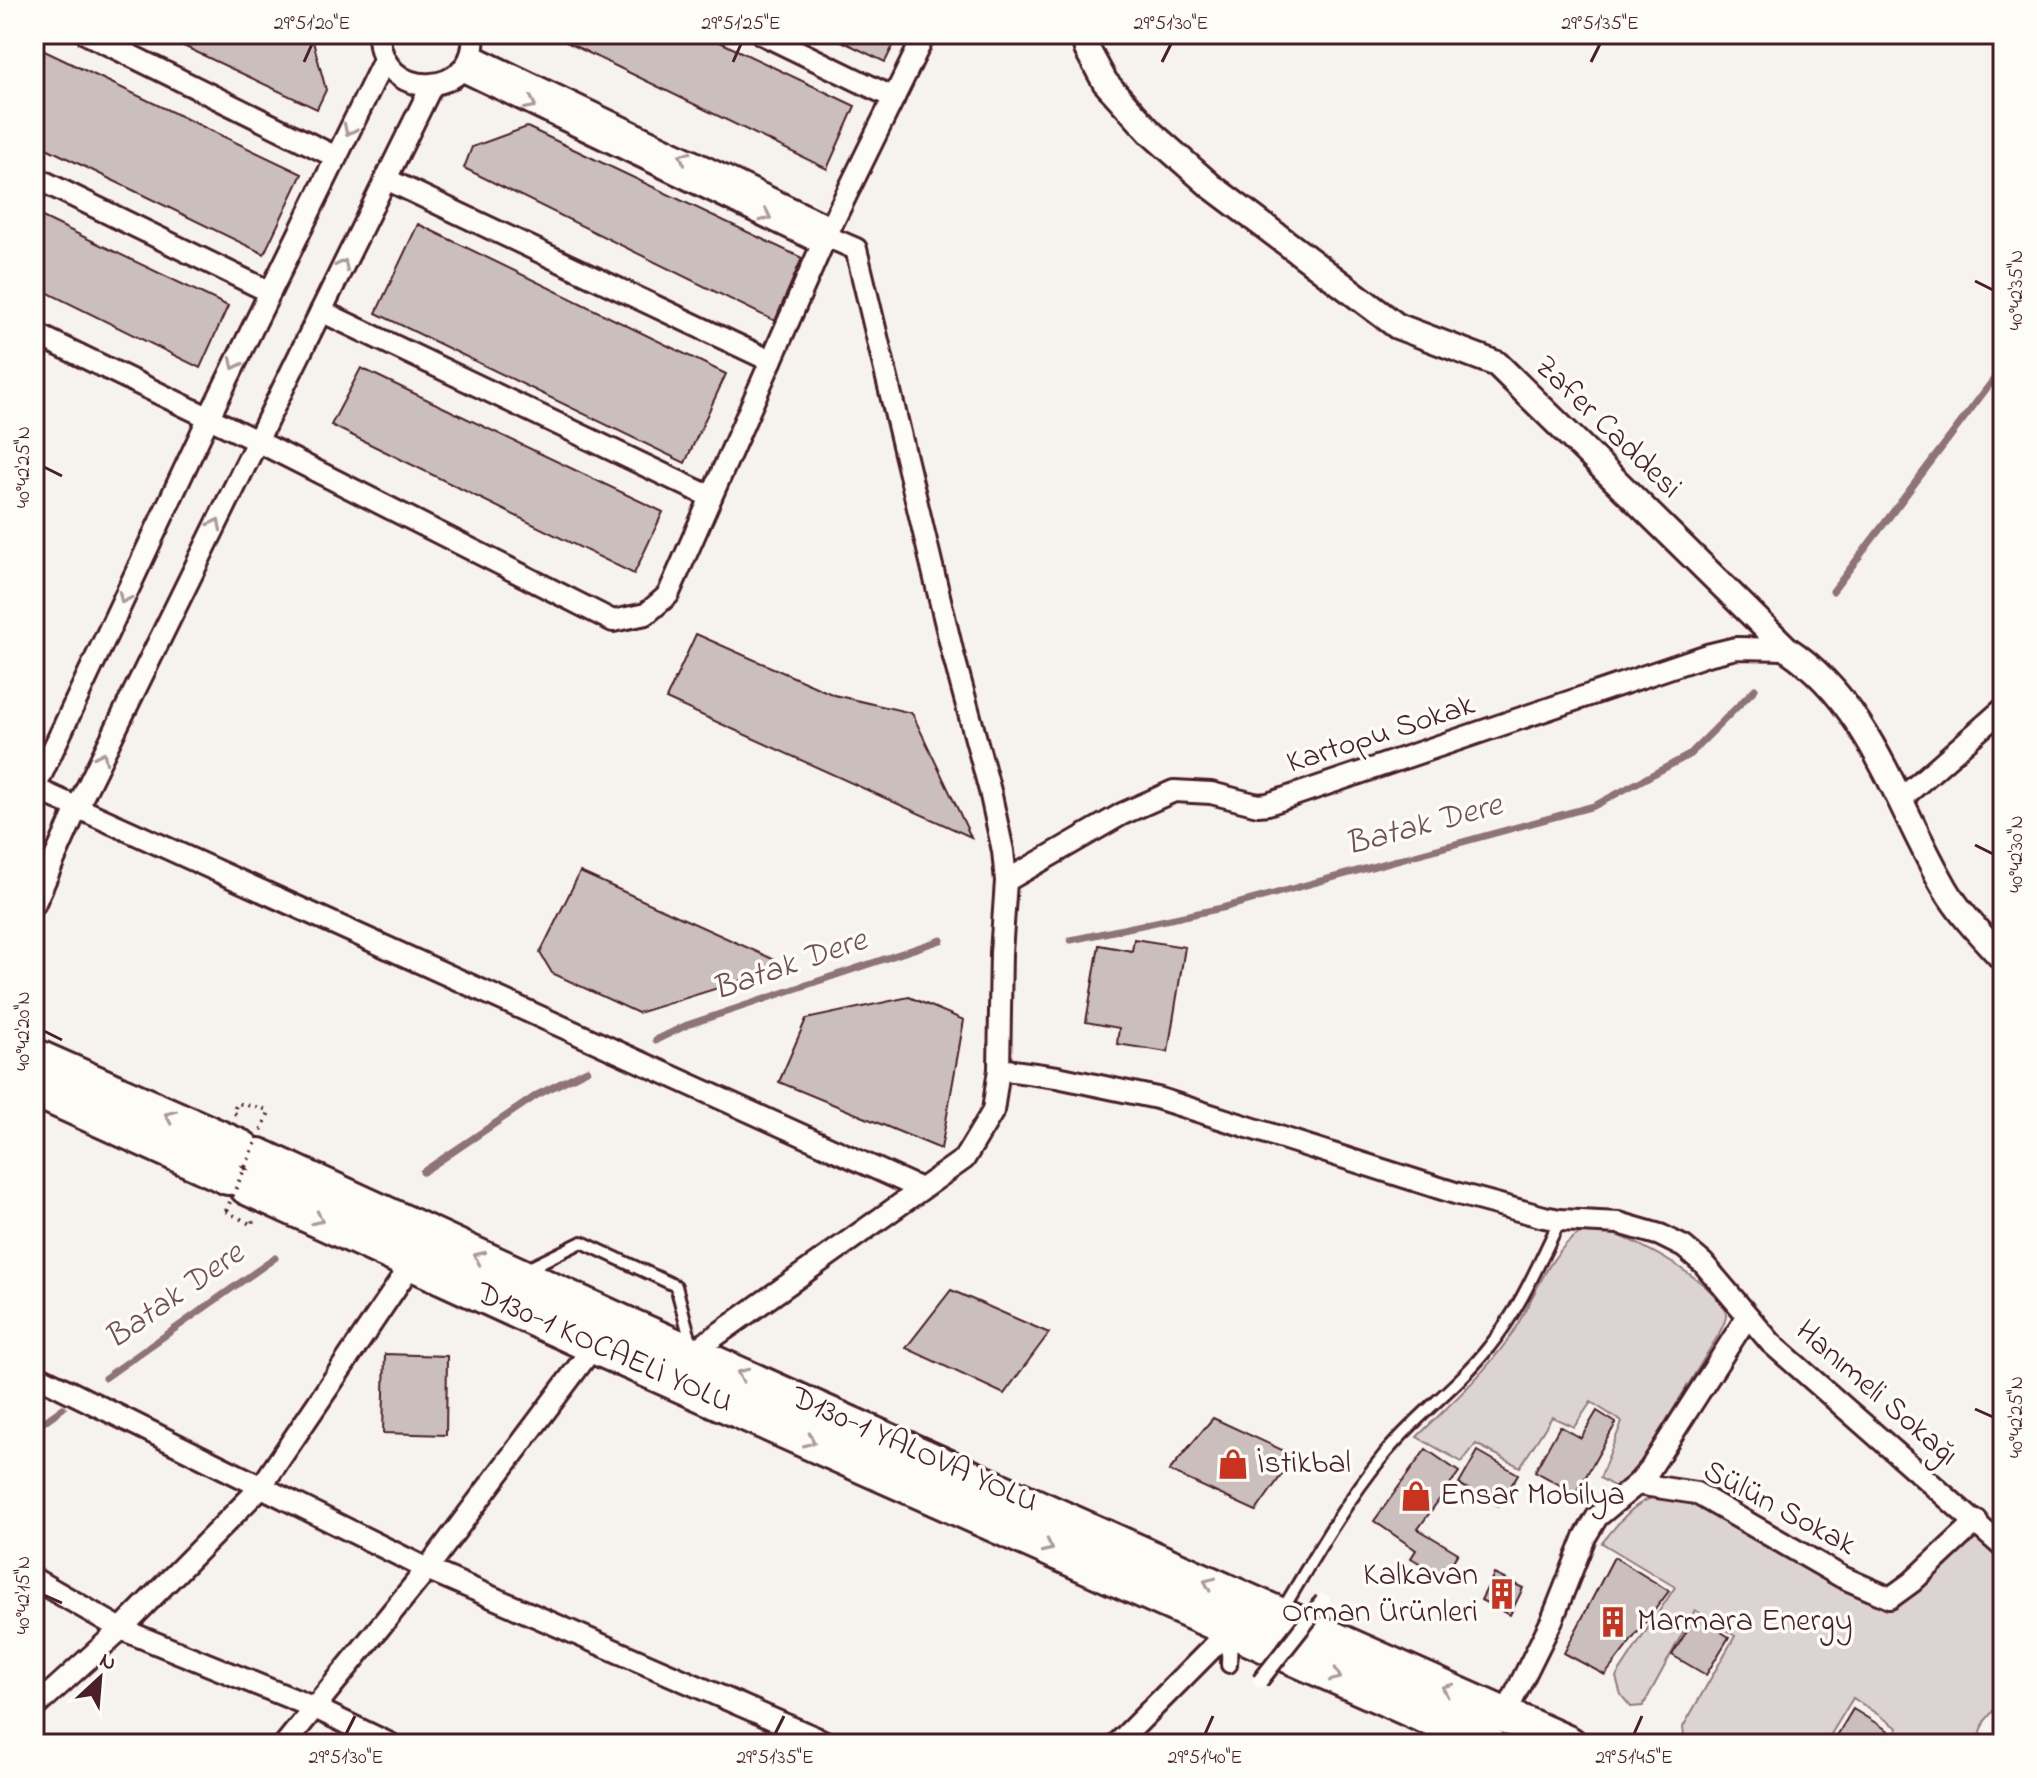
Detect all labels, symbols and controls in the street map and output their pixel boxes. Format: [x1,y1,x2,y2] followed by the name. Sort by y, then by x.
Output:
[274,10,350,39] text: 29°51'20"E
[701,10,781,39] text: 29°51'25"E
[1134,10,1208,39] text: 29°51'30"E
[1561,10,1639,39] text: 29°51'35"E
[523,94,538,110] one-way arrow
[343,121,359,136] one-way arrow
[678,151,693,167] one-way arrow
[758,206,772,222] one-way arrow
[2003,250,2032,330] text: 40°42'35"N
[333,259,349,274] one-way arrow
[1522,345,1692,511] street label: Zafer Caddesi
[230,355,245,370] one-way arrow
[10,426,39,508] text: 40°42'25"N
[206,517,222,532] one-way arrow
[118,590,134,605] one-way arrow
[1281,682,1482,788] street label: Kartopu Sokak
[92,751,107,766] one-way arrow
[1340,781,1510,871] water label: Batak Dere
[2003,815,2032,893] text: 40°42'30"N
[706,916,876,1016] water label: Batak Dere
[10,991,39,1071] text: 40°42'20"N
[164,1110,178,1126] one-way arrow
[310,1209,325,1225] one-way arrow
[95,1230,256,1363] water label: Batak Dere
[473,1250,487,1266] one-way arrow
[467,1271,740,1427] street label: D130-1 KOCAELİ YOLU
[1783,1310,1968,1479] street label: Hanımeli Sokağı
[736,1368,750,1384] one-way arrow
[782,1375,1045,1527] street label: D130-1 YALOVA YOLU
[2003,1376,2032,1458] text: 40°42'25"N
[802,1431,817,1447] one-way arrow
[1257,1441,1351,1488] place label: İstikbal
[1216,1447,1250,1481] shop icon: İstikbal
[1694,1449,1865,1570] street label: Sülün Sokak
[1440,1473,1625,1520] place label: Ensar Mobilya
[1399,1479,1433,1513] shop icon: Ensar Mobilya
[1040,1537,1054,1553] one-way arrow
[1282,1553,1478,1637] place label: Kalkavan Orman Ürünleri
[10,1556,39,1634] text: 40°42'15"N
[1203,1577,1217,1593] one-way arrow
[1485,1577,1519,1611] building icon: Kalkavan Orman Ürünleri
[1637,1599,1853,1646] place label: Marmara Energy
[1596,1605,1630,1639] building icon: Marmara Energy
[60,1638,140,1718] north arrow
[94,1645,121,1680] text: N
[1328,1667,1342,1683] one-way arrow
[1441,1683,1455,1699] one-way arrow
[309,1744,383,1773] text: 29°51'30"E
[736,1744,814,1773] text: 29°51'35"E
[1168,1744,1242,1773] text: 29°51'40"E
[1595,1744,1673,1773] text: 29°51'45"E

